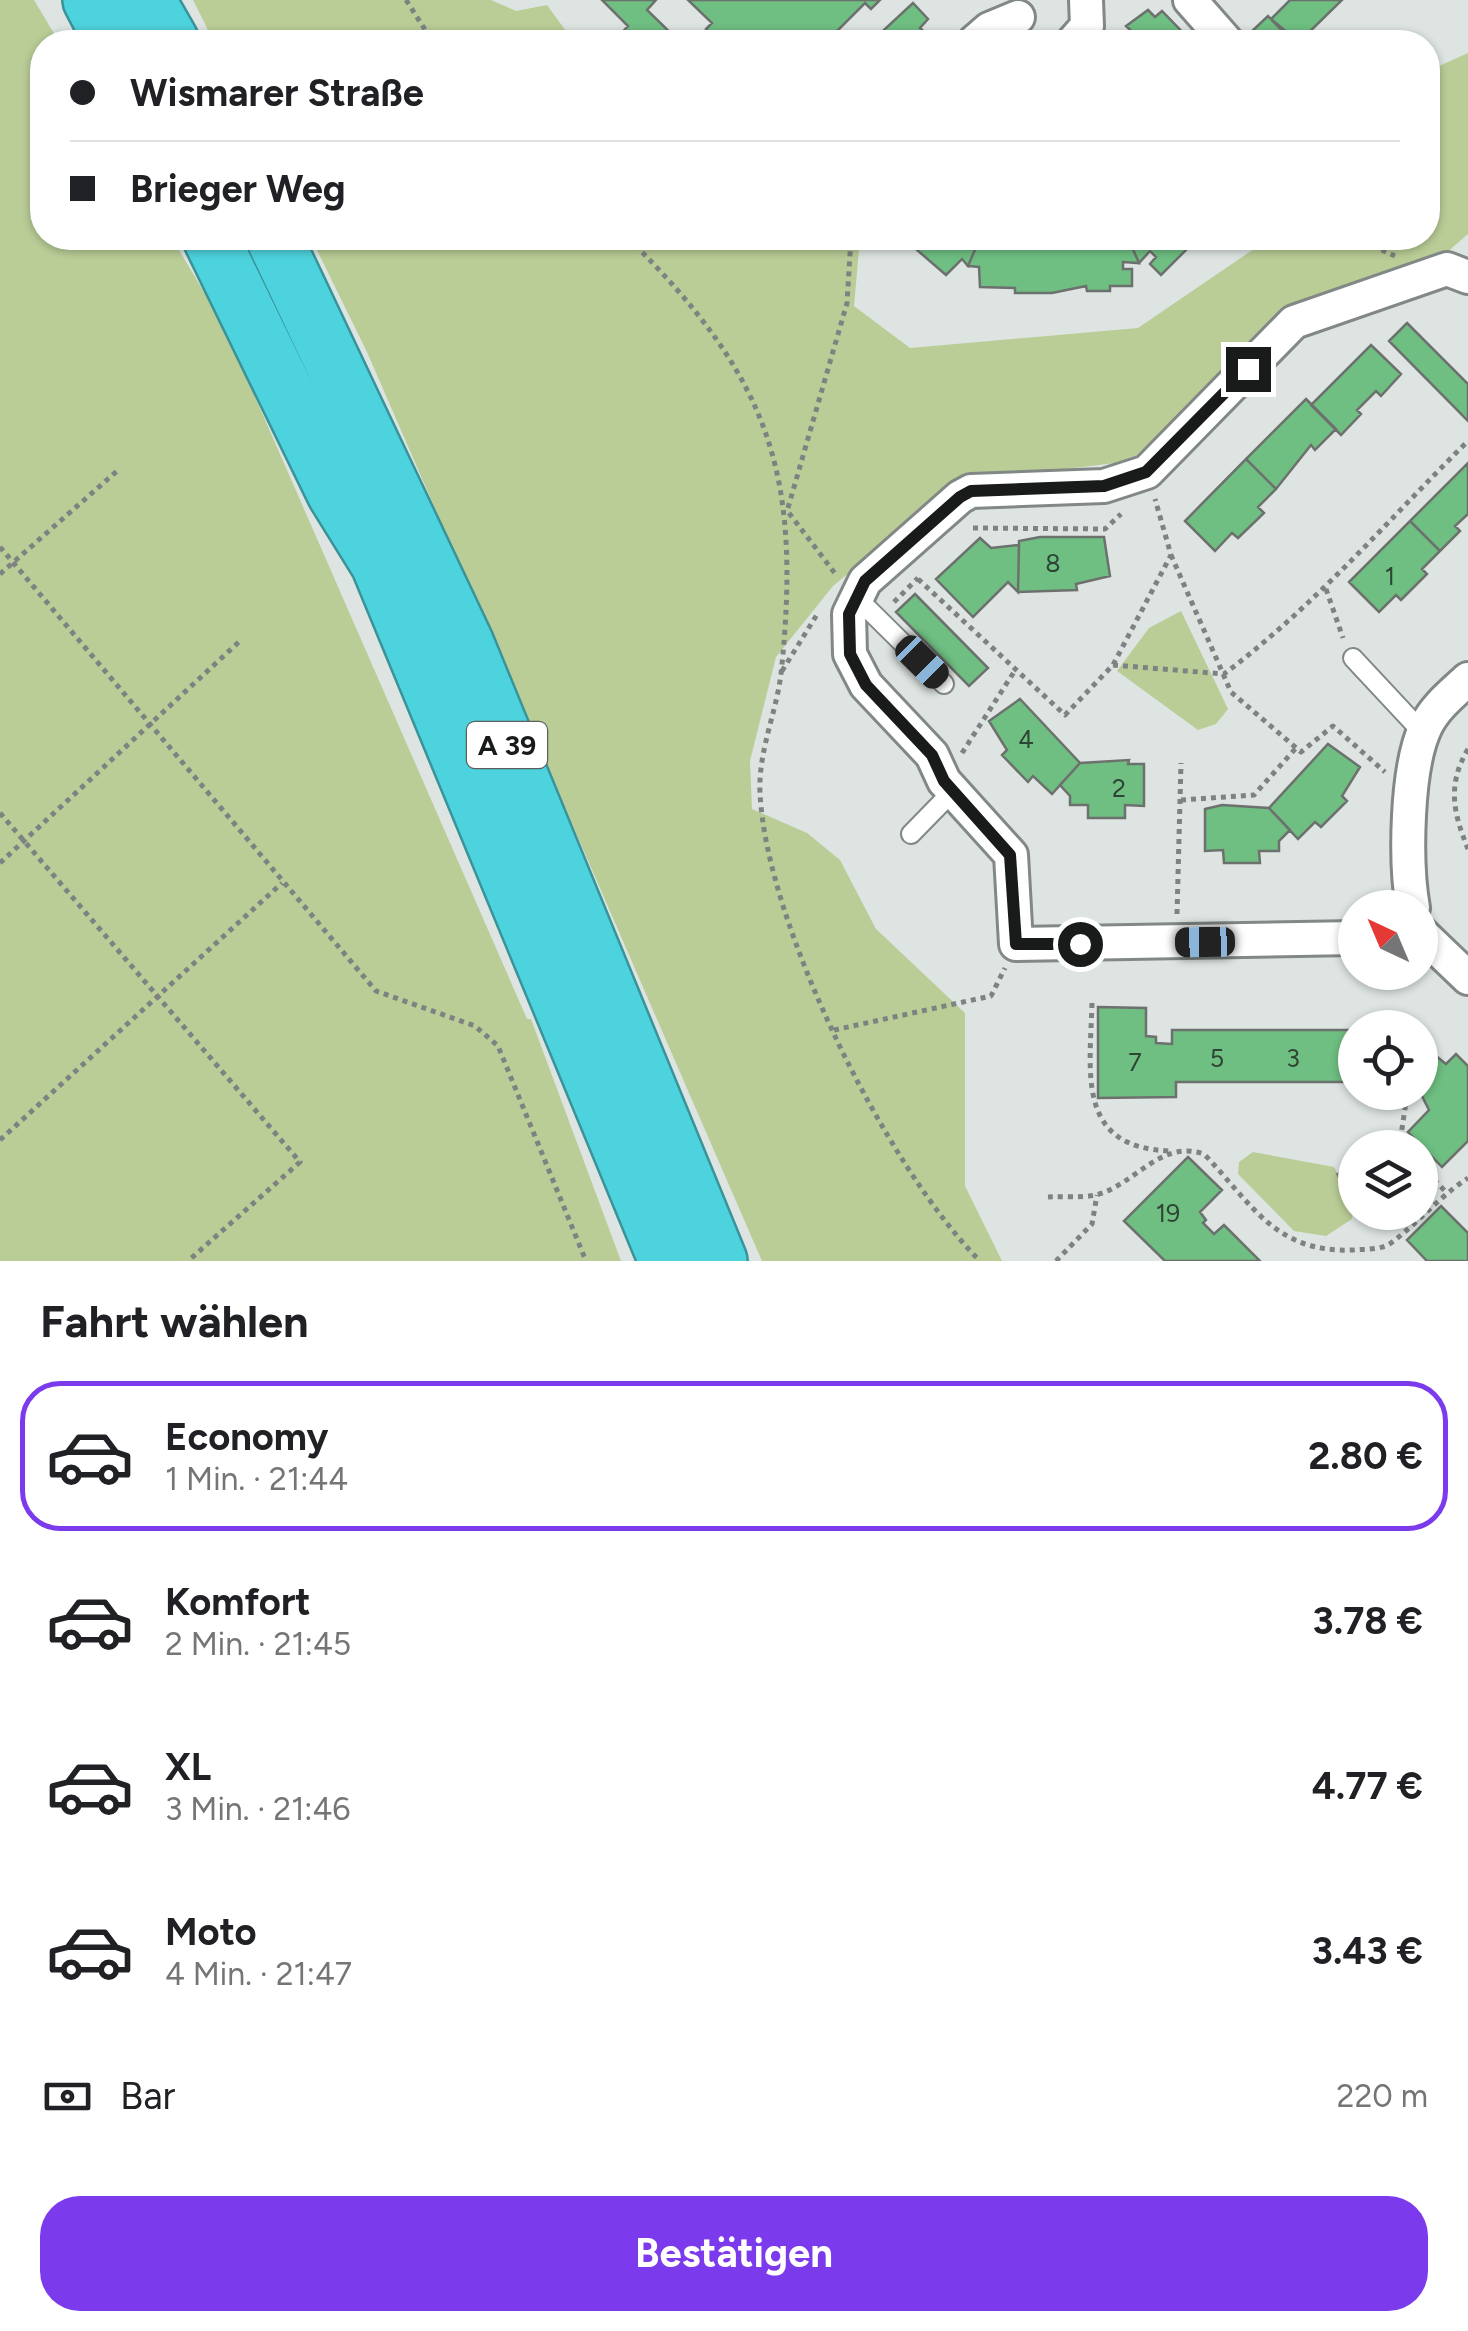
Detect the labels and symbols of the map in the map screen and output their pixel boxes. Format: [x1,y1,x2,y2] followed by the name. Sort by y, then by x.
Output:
[1226,347,1271,392] route end
[1045,548,1061,578] house number: 8
[1385,561,1395,591] house number: 1
[890,630,954,694] car
[467,722,547,768] road number: A 39
[1018,724,1034,754] house number: 4
[1112,773,1126,803] house number: 2
[1338,890,1438,990] north arrow
[1058,922,1103,967] route start
[1175,926,1235,958] car
[1210,1043,1224,1073] house number: 5
[1286,1043,1300,1073] house number: 3
[1128,1047,1142,1077] house number: 7
[1156,1198,1180,1228] house number: 19

